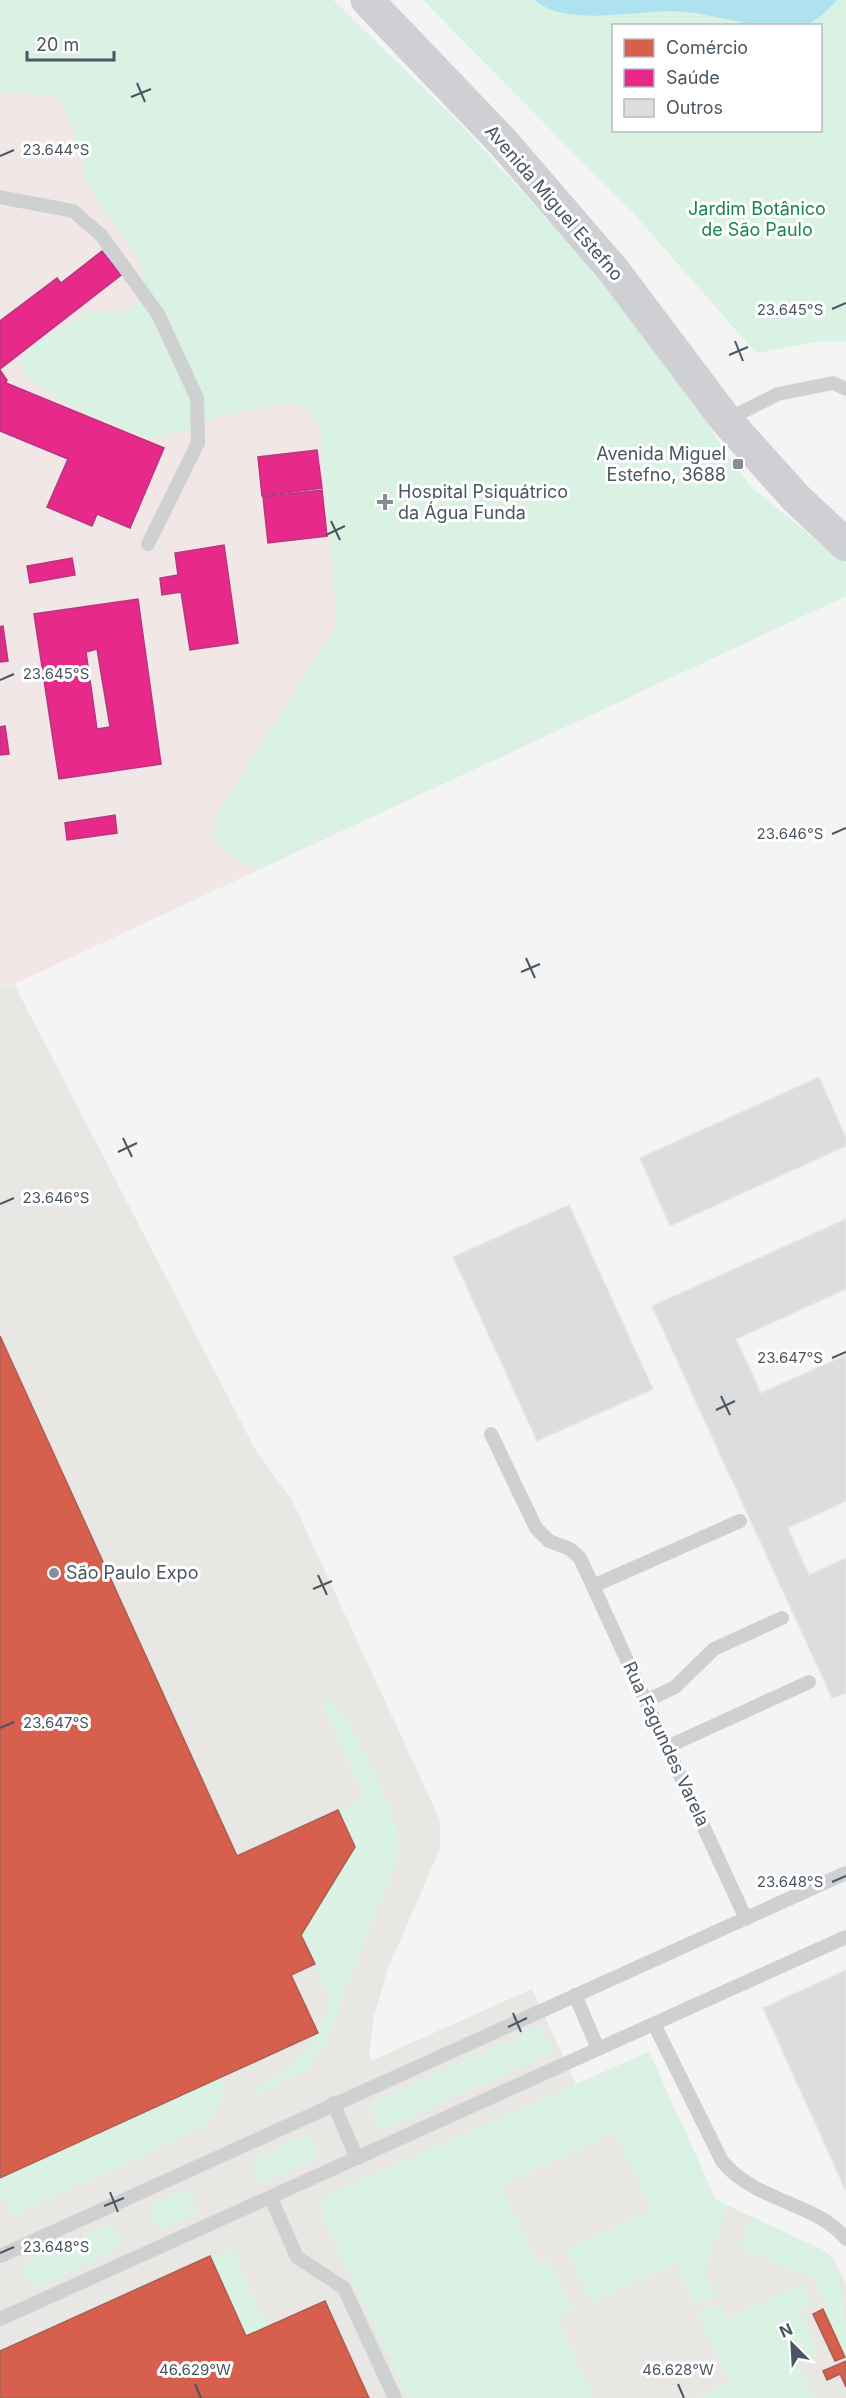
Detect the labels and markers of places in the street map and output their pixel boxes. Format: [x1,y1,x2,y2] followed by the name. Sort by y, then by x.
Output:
[596,443,726,485] place label: Avenida Miguel Estefno, 3688
[731,457,745,471] marker: Avenida Miguel Estefno, 3688
[398,481,568,523] place label: Hospital Psiquátrico da Água Funda
[376,493,394,511] marker: Hospital Psiquátrico da Água Funda
[66,1562,198,1583] place label: São Paulo Expo
[47,1566,61,1580] marker: São Paulo Expo

